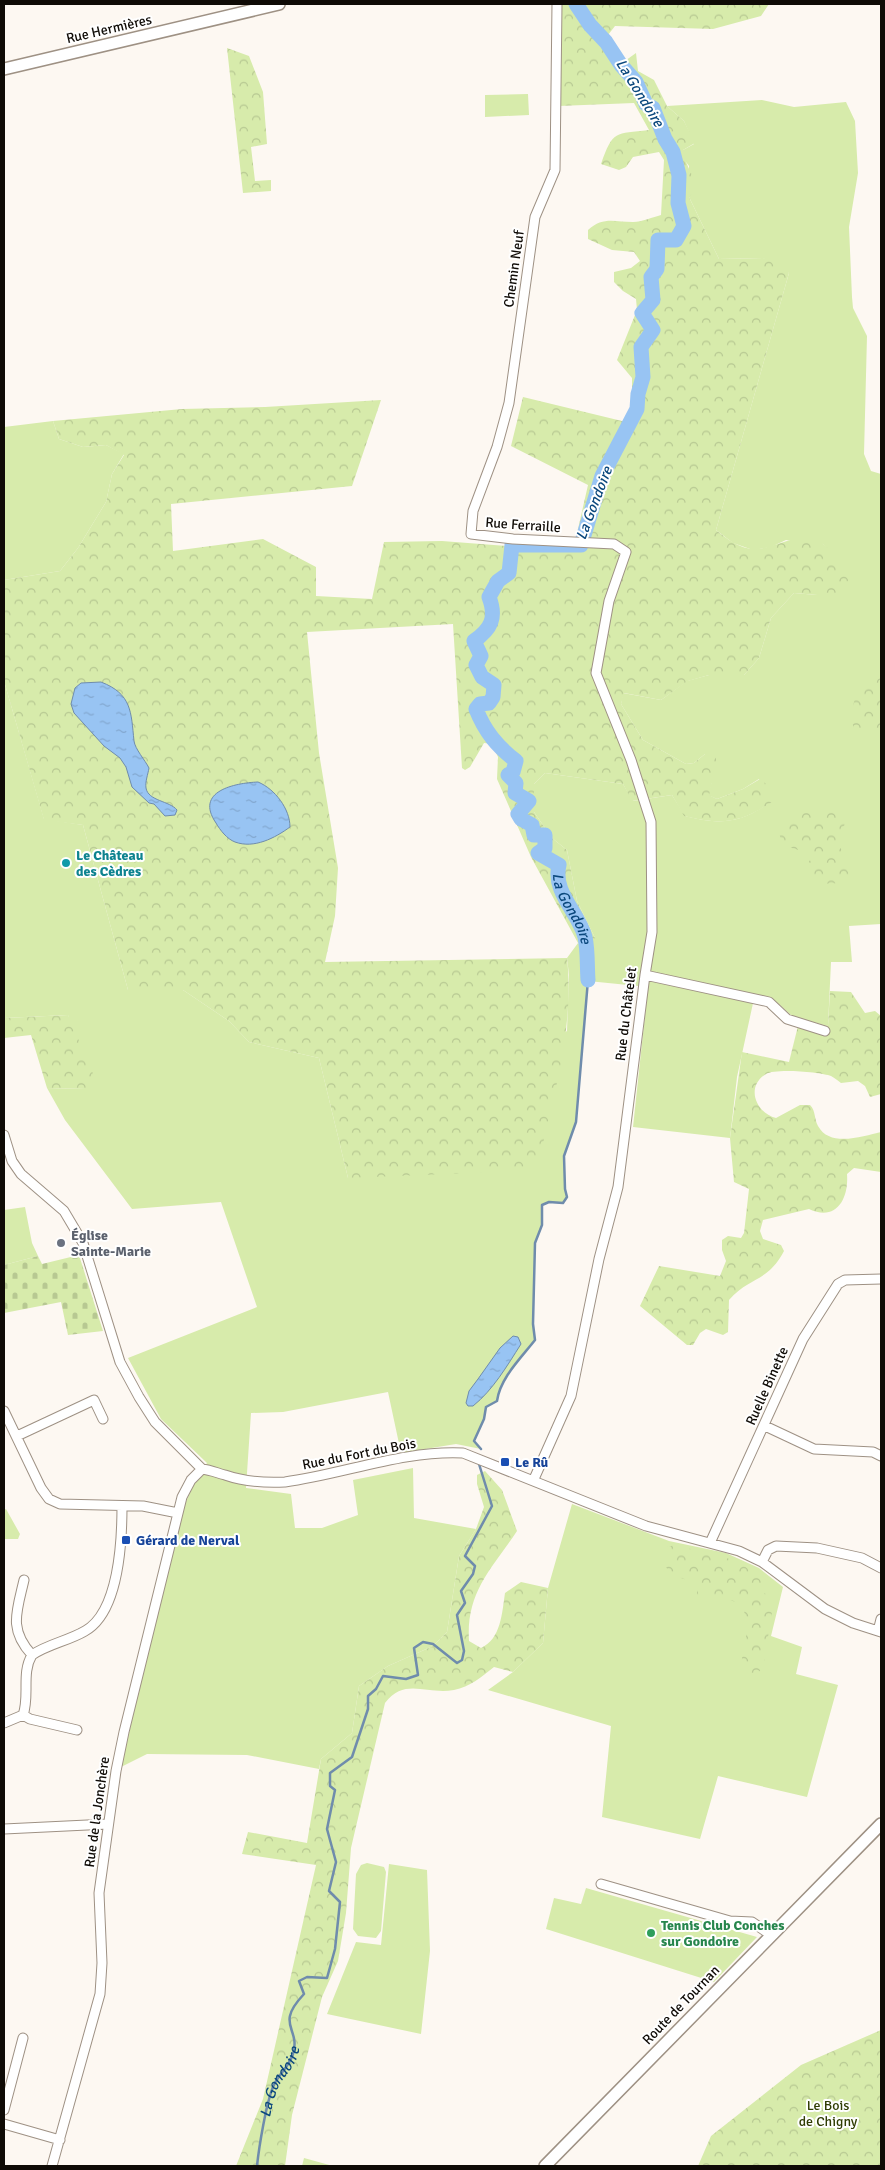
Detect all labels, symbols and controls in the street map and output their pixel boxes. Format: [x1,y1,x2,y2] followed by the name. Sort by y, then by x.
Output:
[65,11,153,47] street label: Rue Hermières
[612,56,669,132] water label: La Gondoire
[500,228,528,309] street label: Chemin Neuf
[572,463,617,542] water label: La Gondoire
[485,514,561,536] street label: Rue Ferraille
[76,847,144,880] place label: Le Château des Cèdres
[60,857,72,869] marker: Le Château des Cèdres
[549,872,595,947] water label: La Gondoire
[612,966,640,1062] street label: Rue du Châtelet
[71,1227,151,1260] place label: Église Sainte-Marie
[55,1237,67,1249] marker: Église Sainte-Marie
[742,1344,792,1428] street label: Ruelle Binette
[301,1435,417,1473] street label: Rue du Fort du Bois
[515,1454,549,1471] place label: Le Rû
[499,1456,511,1468] marker: Le Rû
[136,1532,240,1549] place label: Gérard de Nerval
[120,1534,132,1546] marker: Gérard de Nerval
[81,1755,113,1869] street label: Rue de la Jonchère
[661,1917,784,1950] place label: Tennis Club Conches sur Gondoire
[645,1927,657,1939] marker: Tennis Club Conches sur Gondoire
[639,1962,723,2048] street label: Route de Tournan
[256,2044,304,2119] water label: La Gondoire
[799,2097,858,2130] park label: Le Bois de Chigny

